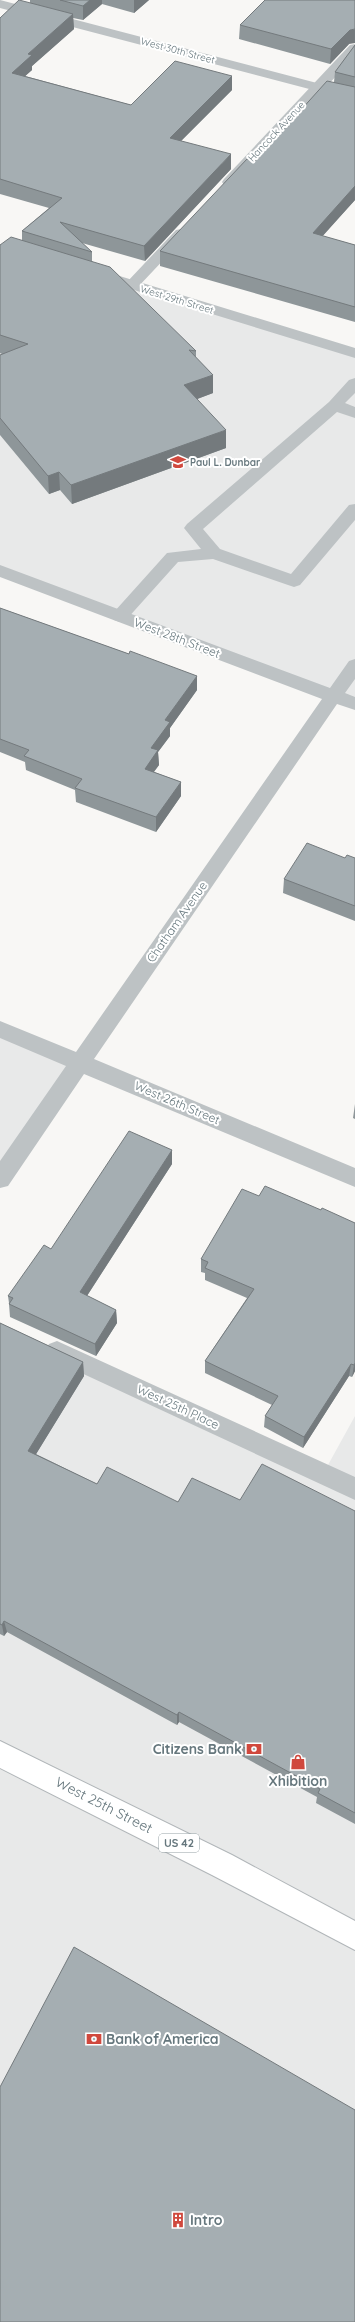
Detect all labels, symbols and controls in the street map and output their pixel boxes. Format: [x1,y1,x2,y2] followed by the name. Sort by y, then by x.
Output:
[139,34,217,67] street label: West 30th Street
[245,98,308,164] street label: Hancock Avenue
[139,282,216,317] street label: West 29th Street
[169,453,187,471] school or university icon: Paul L. Dunbar
[190,456,261,469] place label: Paul L. Dunbar
[132,614,222,661] street label: West 28th Street
[143,878,210,965] street label: Chatham Avenue
[132,1078,222,1127] street label: West 26th Street
[135,1381,222,1432] street label: West 25th Place
[153,1740,242,1758] place label: Citizens Bank
[245,1740,263,1758] bank icon: Citizens Bank
[289,1753,307,1771] shop icon: Xhibition
[269,1772,327,1790] place label: Xhibition
[52,1773,156,1837] street label: West 25th Street
[159,1834,199,1852] road number: US 42
[85,2030,103,2048] bank icon: Bank of America
[106,2030,219,2048] place label: Bank of America
[169,2211,187,2229] building icon: Intro
[190,2211,223,2229] place label: Intro

